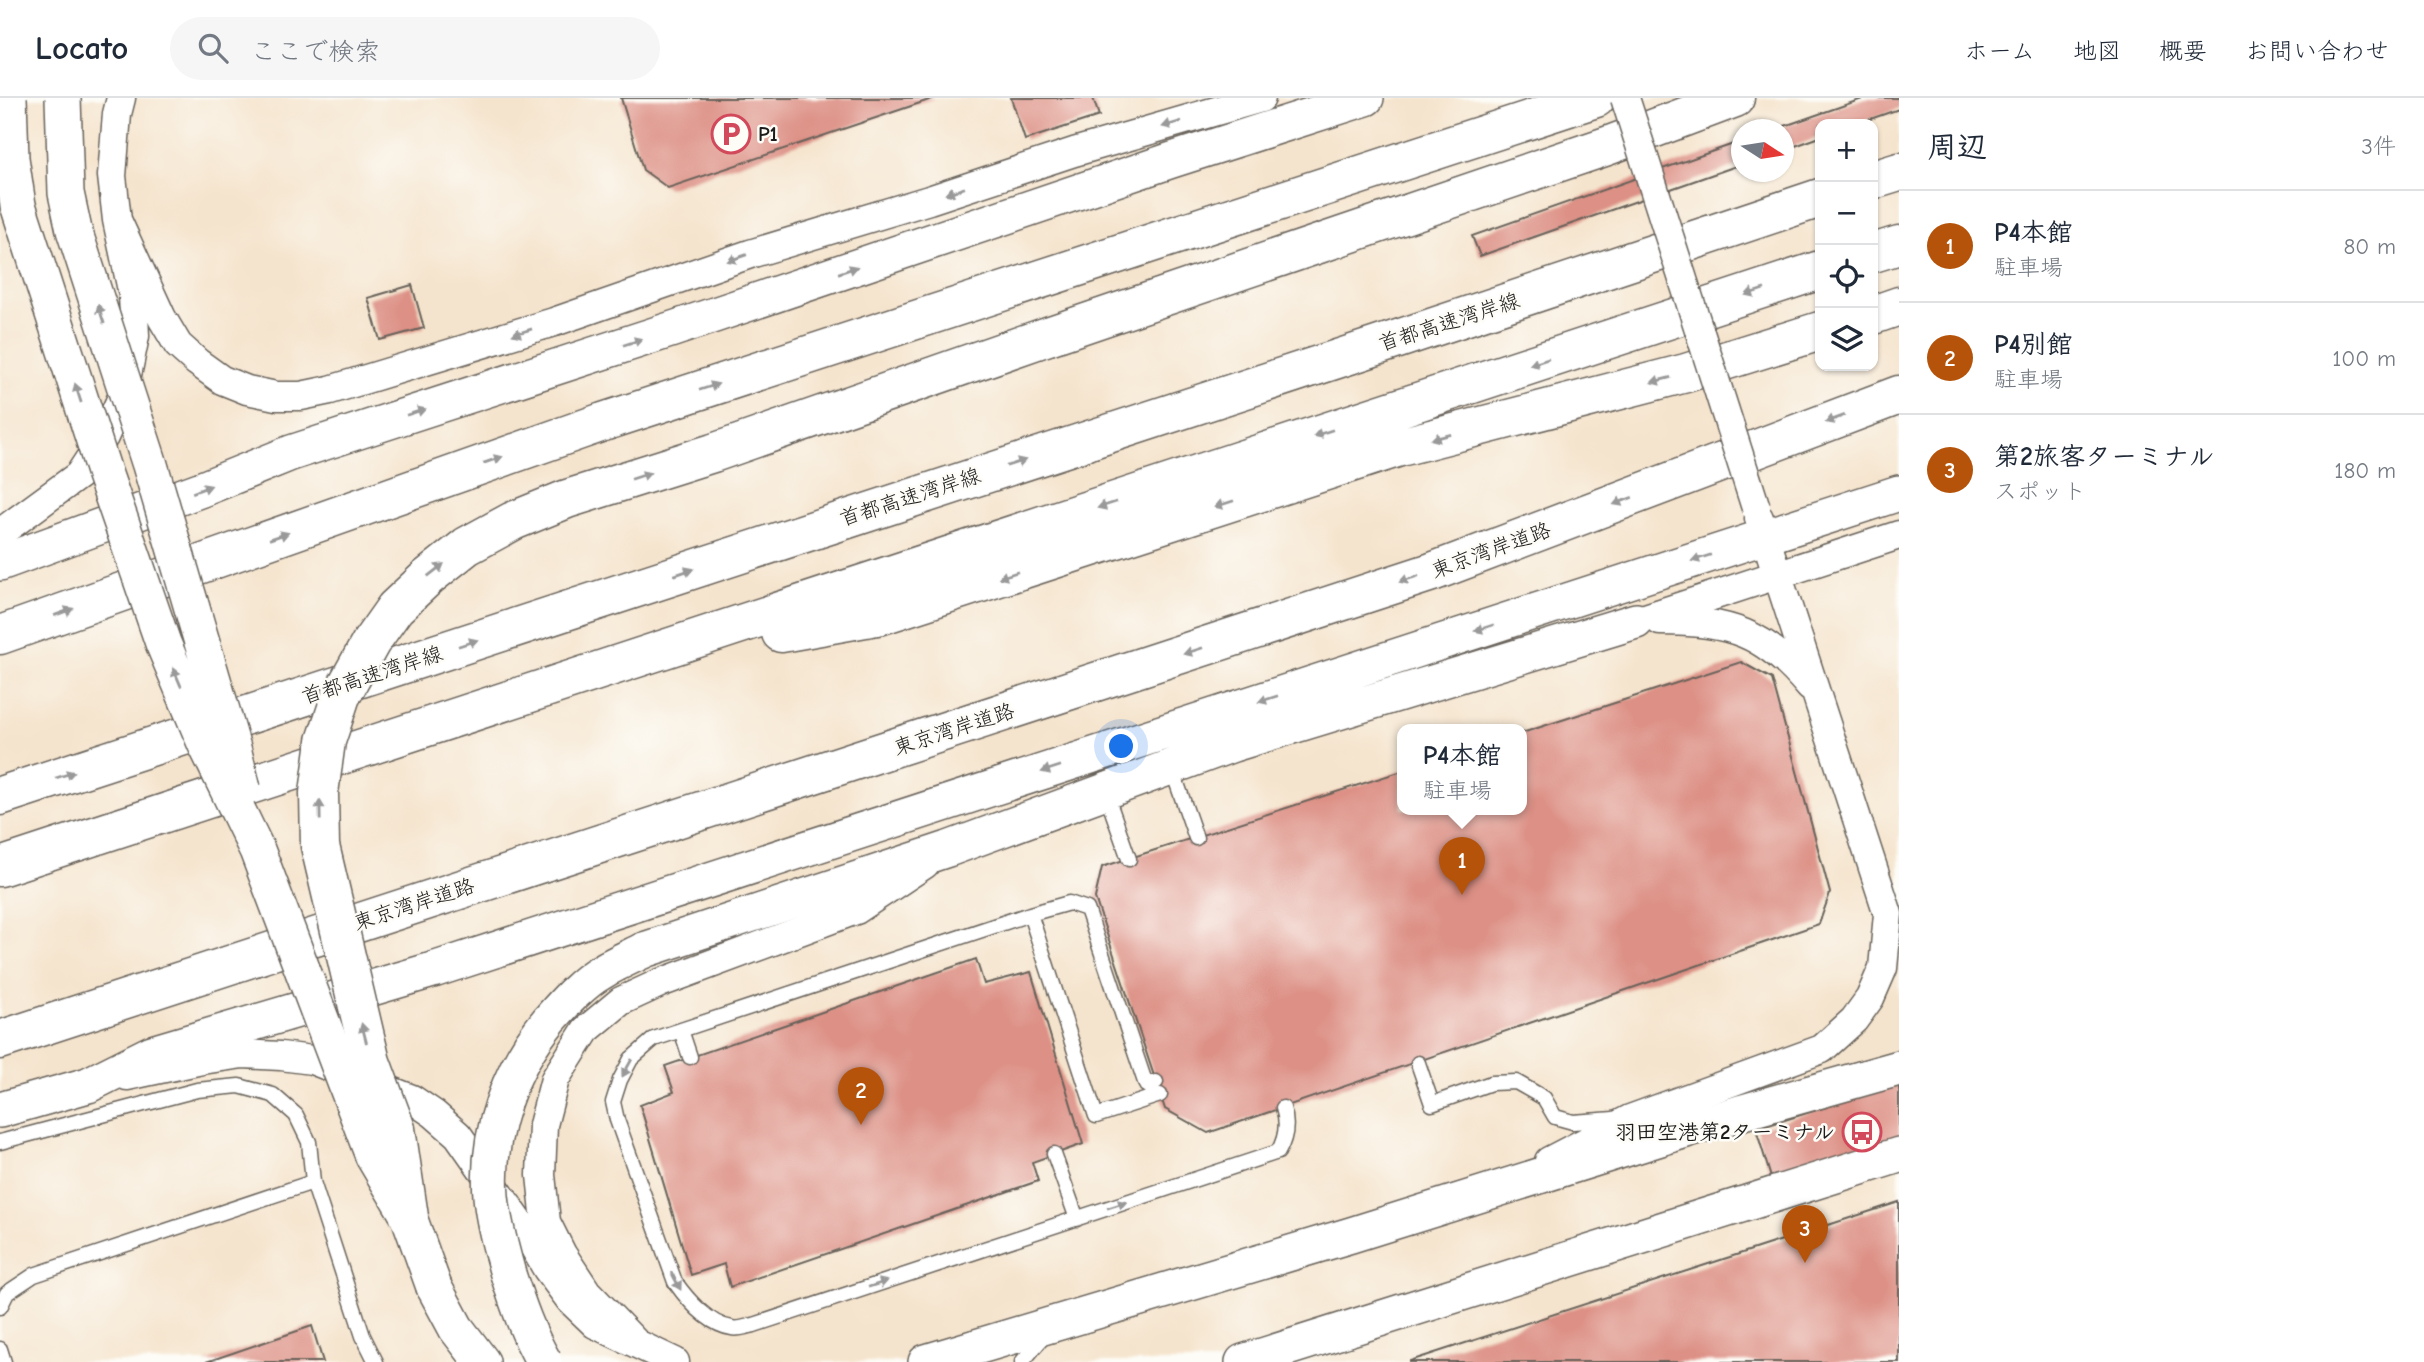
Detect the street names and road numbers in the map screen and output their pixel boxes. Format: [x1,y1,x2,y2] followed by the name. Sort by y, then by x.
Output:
[1375,288,1523,356] street label: 首都高速湾岸線
[836,463,984,531] street label: 首都高速湾岸線
[1428,517,1554,583] street label: 東京湾岸道路
[298,641,446,709] street label: 首都高速湾岸線
[890,698,1018,760] street label: 東京湾岸道路
[350,873,478,935] street label: 東京湾岸道路

